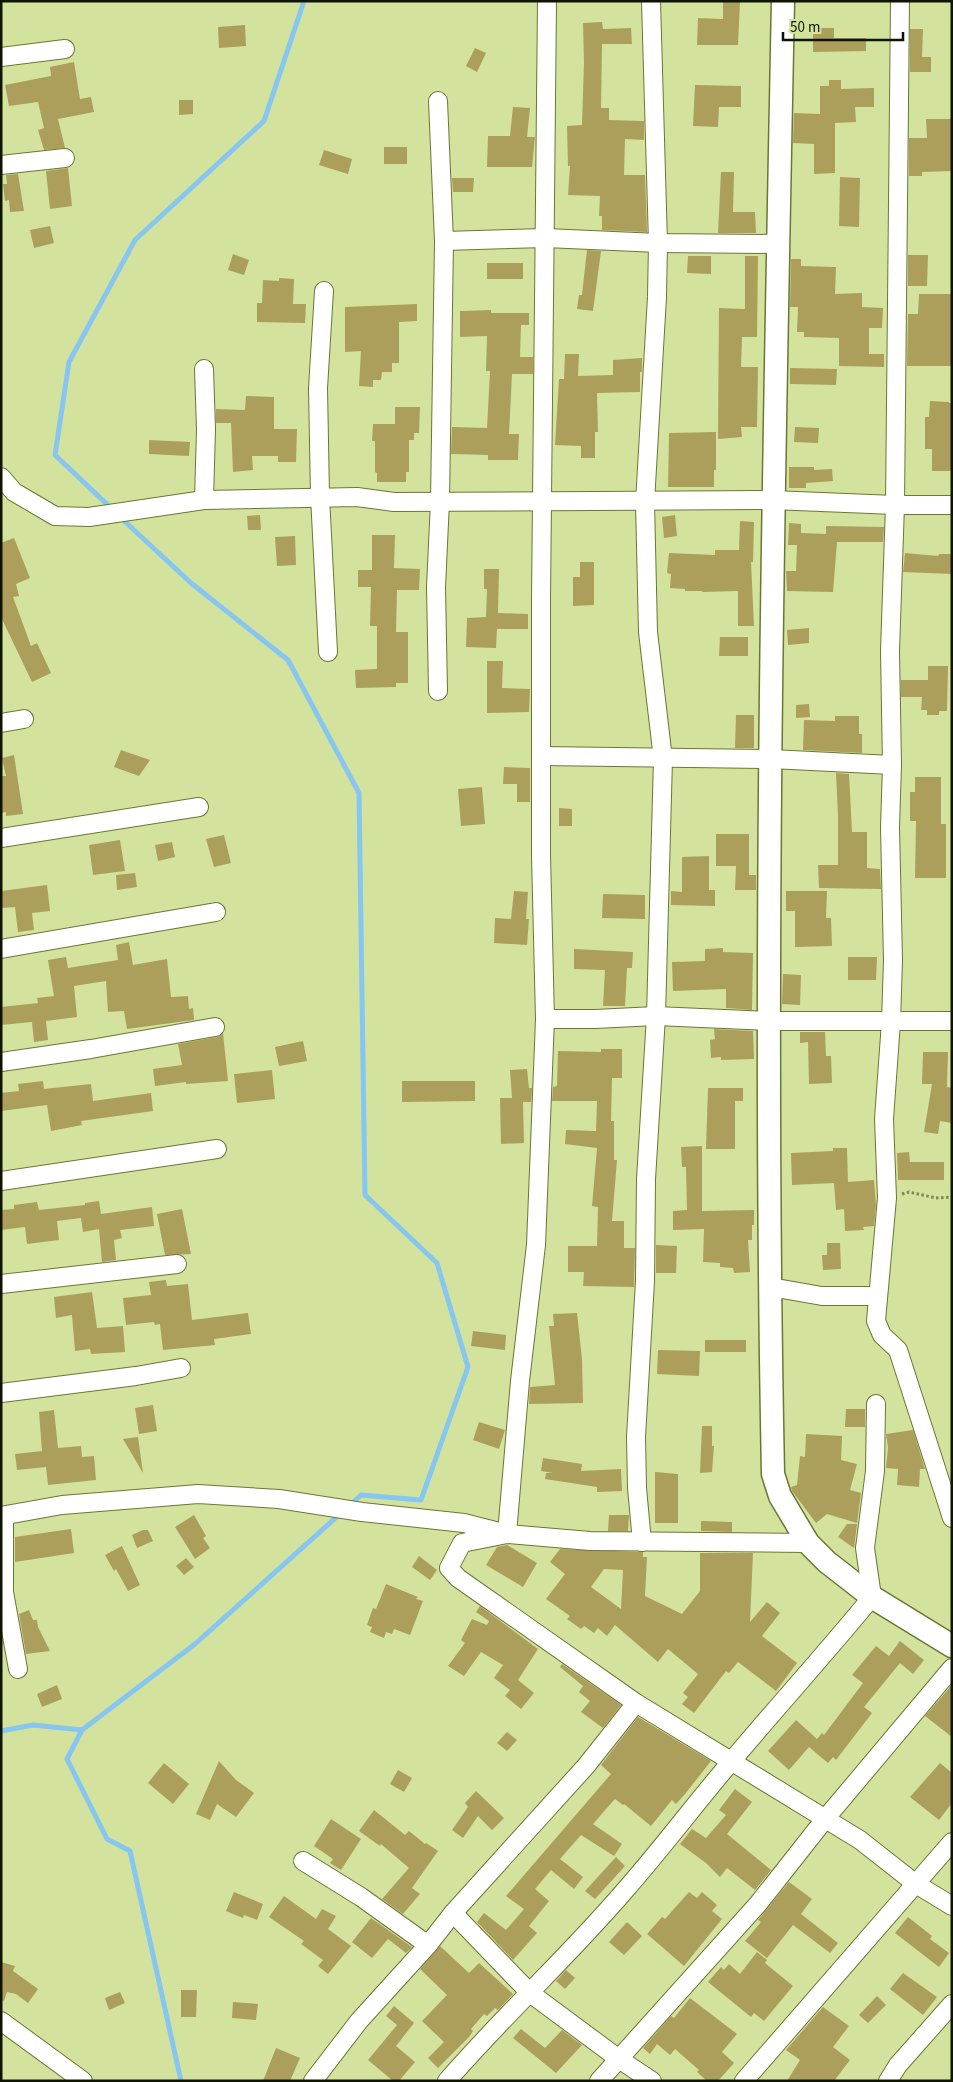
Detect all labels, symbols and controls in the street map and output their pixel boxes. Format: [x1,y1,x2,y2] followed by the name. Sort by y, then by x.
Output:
[783,10,903,42] scale bar
[790,17,820,38] text: 50 m

